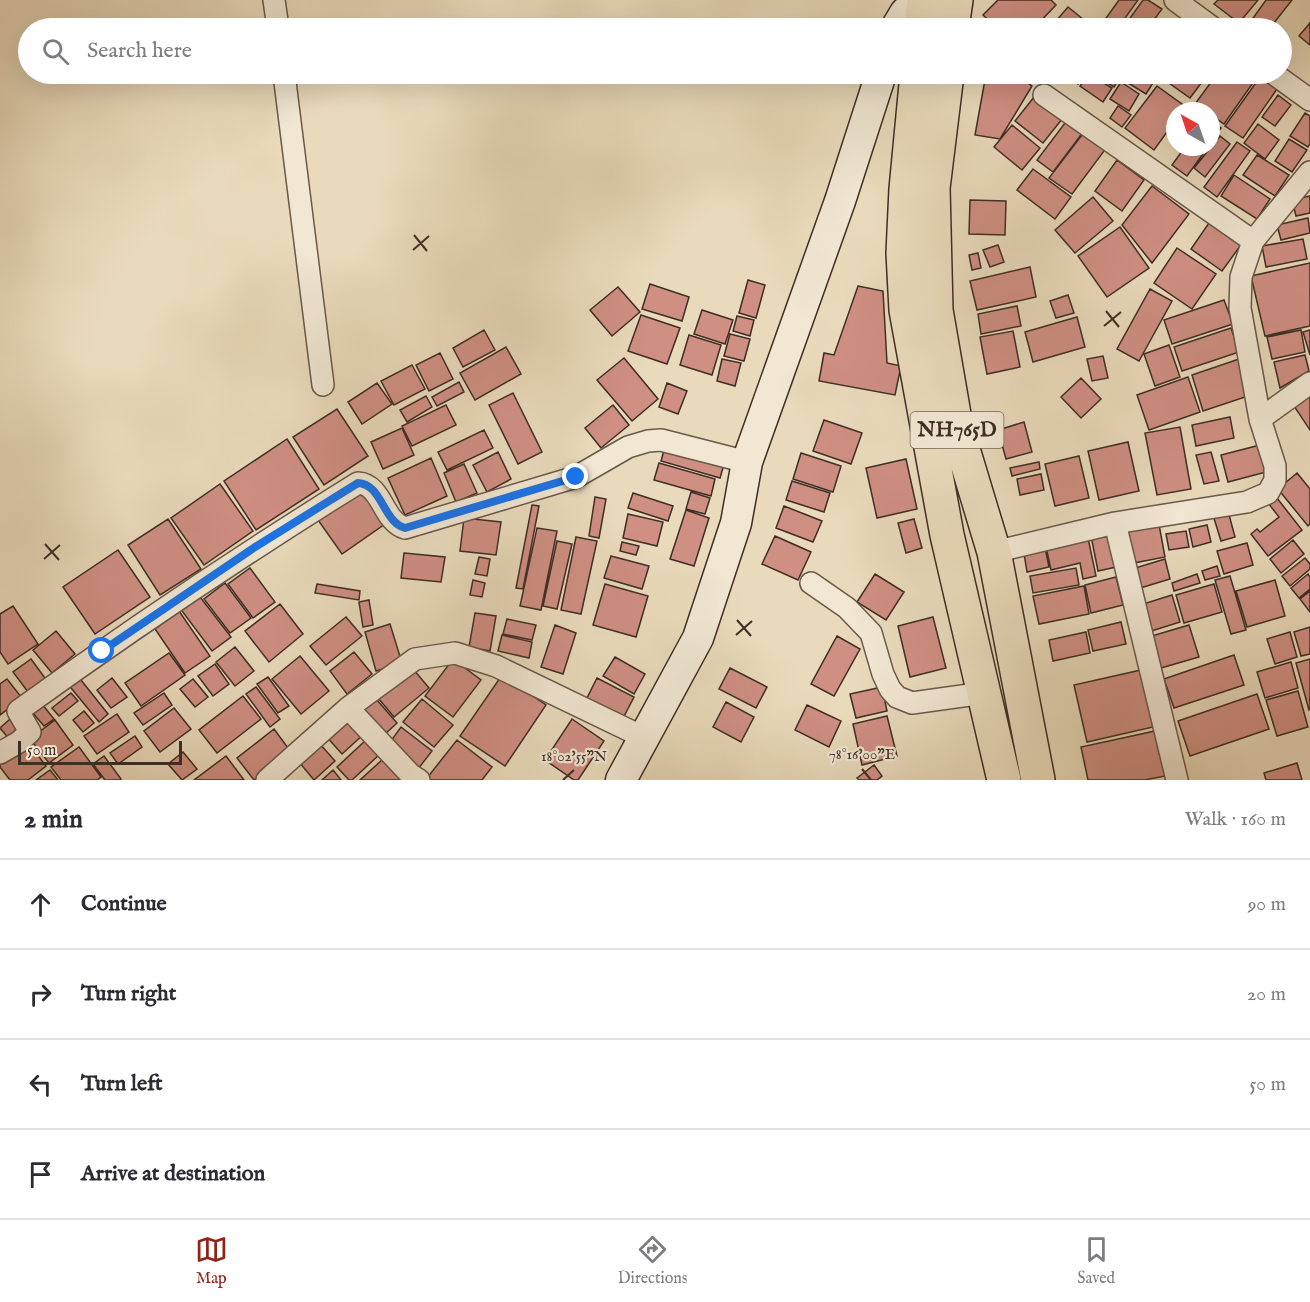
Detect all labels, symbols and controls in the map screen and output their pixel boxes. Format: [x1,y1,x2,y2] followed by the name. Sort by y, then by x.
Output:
[18,18,1292,84] search box
[39,35,72,68] icon: search
[87,37,192,65] text: Search here
[1166,102,1220,156] north arrow
[910,412,1004,448] road number: NH765D
[562,463,588,489] route end
[88,637,114,663] route start
[18,738,182,766] scale bar
[27,741,56,761] text: 50 m
[829,745,895,764] text: 78°16'00"E
[541,747,607,766] text: 18°02'55"N
[24,803,83,836] text: 2 min
[1185,807,1286,832] text: Walk · 160 m
[24,888,57,921] icon: ahead
[81,890,167,918] text: Continue
[1248,892,1286,917] text: 90 m
[24,978,57,1011] icon: right
[81,980,176,1008] text: Turn right
[1247,982,1286,1007] text: 20 m
[24,1068,57,1101] icon: left
[81,1070,163,1098] text: Turn left
[1249,1072,1286,1097] text: 50 m
[24,1158,57,1191] icon: arrive
[81,1160,265,1188] text: Arrive at destination
[195,1233,228,1289] tab: Map
[618,1233,687,1289] tab: Directions
[1077,1233,1115,1289] tab: Saved

